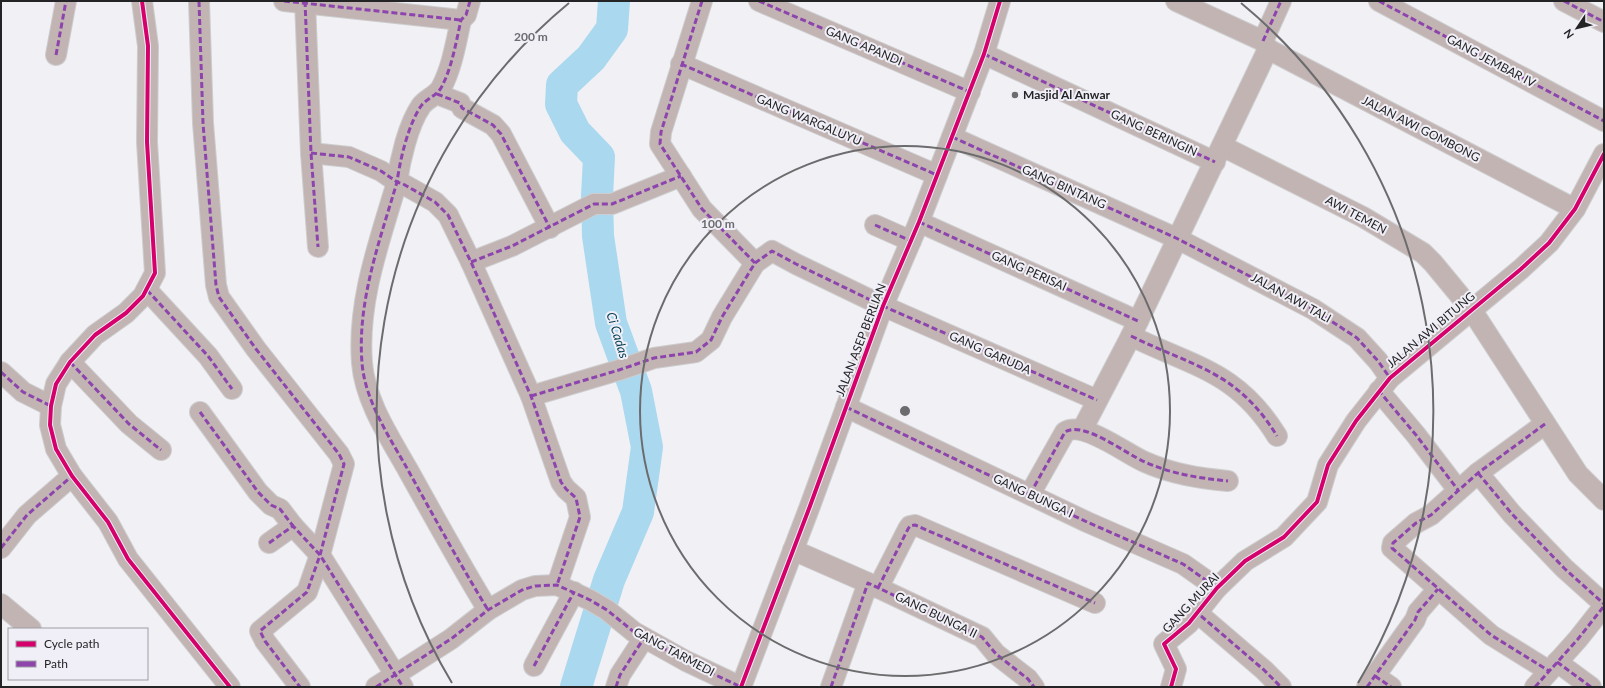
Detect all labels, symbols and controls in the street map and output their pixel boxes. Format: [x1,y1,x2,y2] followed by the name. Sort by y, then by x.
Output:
[1557,8,1597,48] north arrow
[824,23,905,68] street label: GANG APANDI
[1561,27,1576,41] text: N
[514,29,548,44] text: 200 m
[1444,31,1539,91] street label: GANG JEMBAR IV
[1023,87,1110,102] place label: Masjid Al Anwar
[1010,90,1020,100] marker: Masjid Al Anwar
[754,91,864,149] street label: GANG WARGALUYU
[1360,92,1483,165] street label: JALAN AWI GOMBONG
[1109,106,1200,159] street label: GANG BERINGIN
[1020,161,1109,212] street label: GANG BINTANG
[1323,192,1389,237] street label: AWI TEMEN
[701,216,735,231] text: 100 m
[989,247,1069,294] street label: GANG PERISAI
[1249,269,1334,326] street label: JALAN AWI TALI
[832,281,889,398] street label: JALAN ASEP BERLIAN
[1383,288,1478,371] street label: JALAN AWI BITUNG
[603,310,633,360] water label: Ci Cadas
[947,328,1034,378] street label: GANG GARUDA
[898,404,912,418] centre of rings
[991,470,1076,521] street label: GANG BUNGA I
[1159,569,1222,636] street label: GANG MURAI
[893,588,980,641] street label: GANG BUNGA II
[631,624,717,679] street label: GANG TARMEDI
[8,628,148,680] legend
[44,636,99,651] text: Cycle path
[44,656,68,671] text: Path

